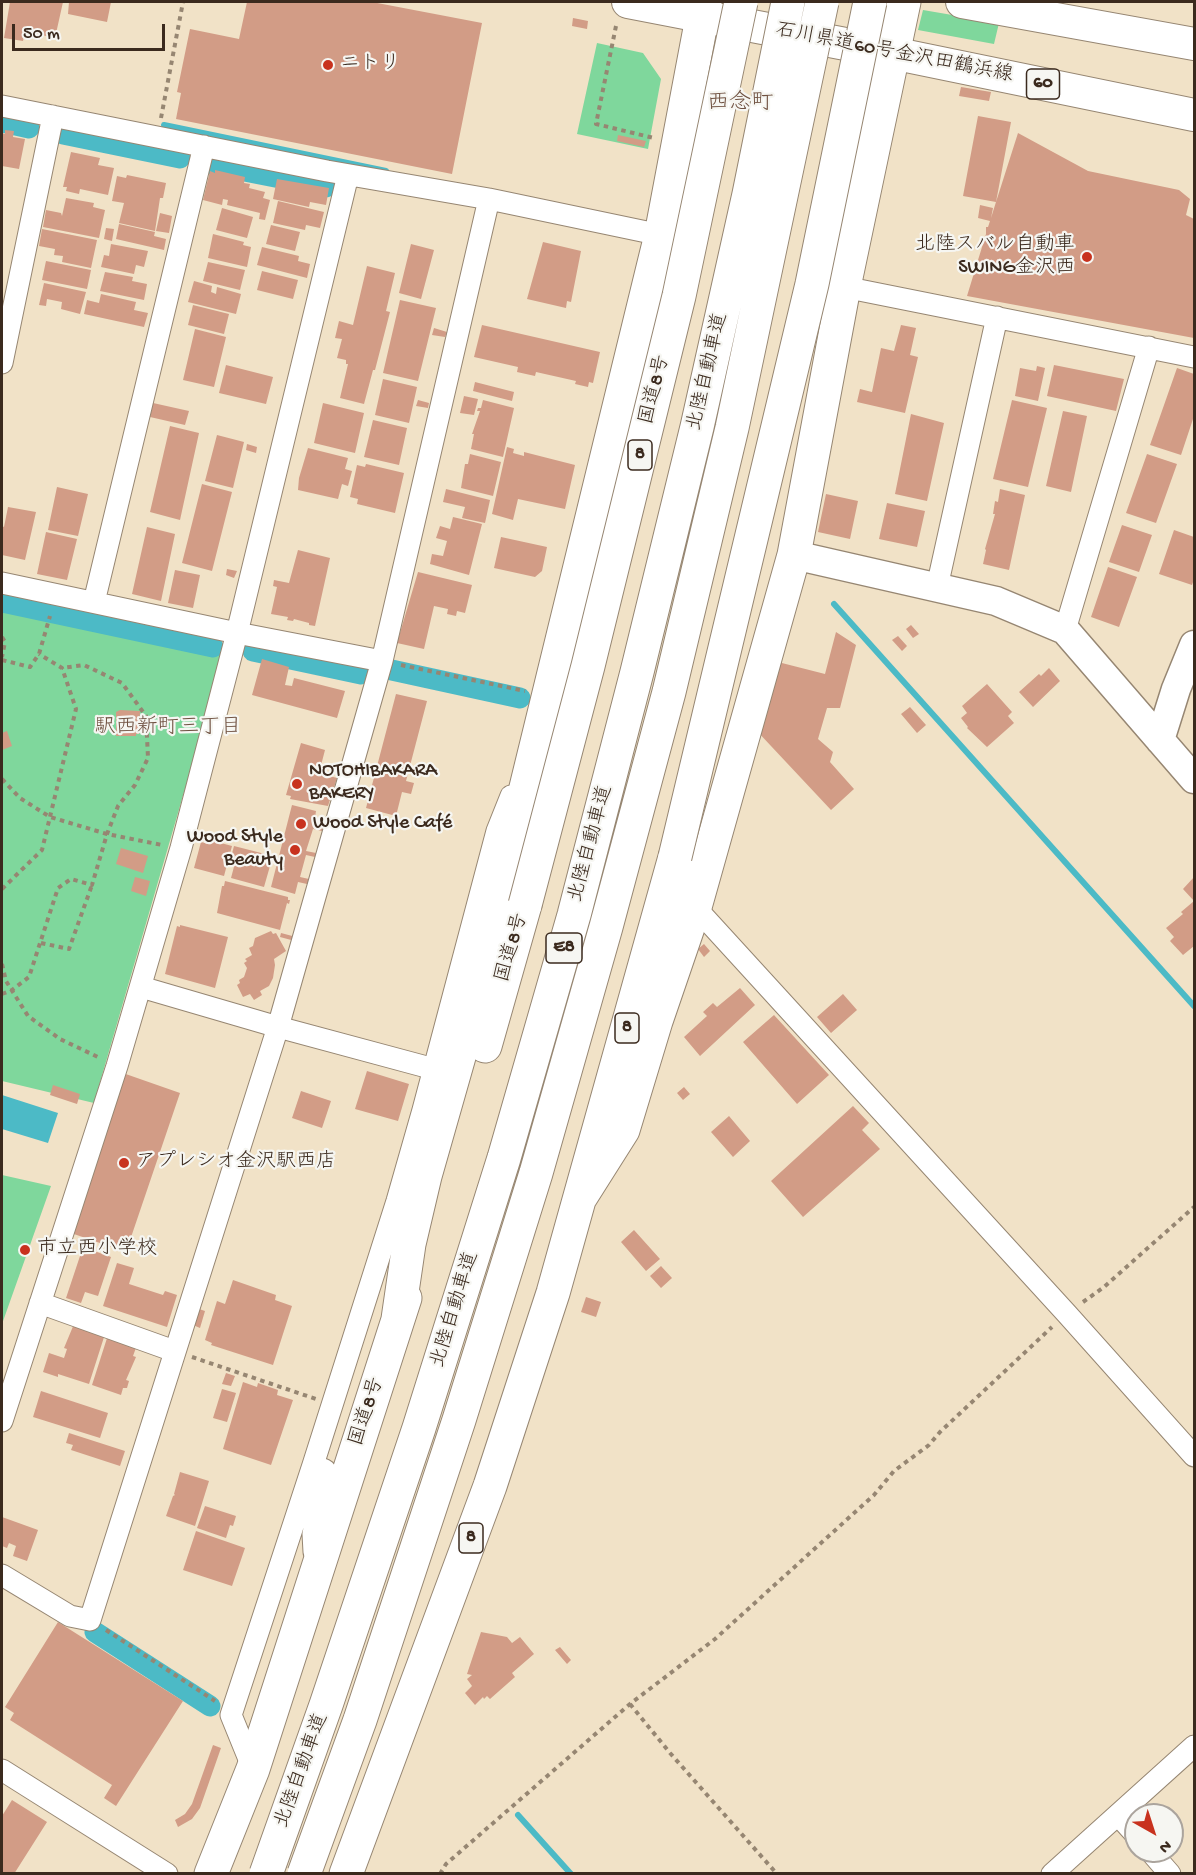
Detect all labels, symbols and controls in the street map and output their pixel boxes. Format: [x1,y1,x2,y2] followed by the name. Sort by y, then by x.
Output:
[15,12,168,50] scale bar
[773,19,1015,89] street label: 石川県道60号金沢田鶴浜線
[23,24,60,45] text: 50 m
[340,53,400,77] place label: ニトリ
[321,58,335,72] marker: ニトリ
[1026,69,1060,99] road number: 60
[707,92,773,118] district label: 西念町
[915,234,1075,281] place label: 北陸スバル自動車 SWING金沢西
[1080,250,1094,264] marker: 北陸スバル自動車 SWING金沢西
[684,311,734,433] street label: 北陸自動車道
[636,353,676,427] street label: 国道8号
[628,440,652,470] road number: 8
[95,716,241,742] district label: 駅西新町三丁目
[309,760,437,807] place label: NOTOHIBAKARA BAKERY
[290,777,304,791] marker: NOTOHIBAKARA BAKERY
[565,783,619,905] street label: 北陸自動車道
[313,812,452,836] place label: Wood Style Café
[294,817,308,831] marker: Wood Style Café
[187,826,283,873] place label: Wood Style Beauty
[288,843,302,857] marker: Wood Style Beauty
[492,911,534,985] street label: 国道8号
[546,933,582,963] road number: E8
[615,1013,639,1043] road number: 8
[136,1151,336,1175] place label: アプレシオ金沢駅西店
[117,1156,131,1170] marker: アプレシオ金沢駅西店
[37,1238,157,1262] place label: 市立西小学校
[18,1243,32,1257] marker: 市立西小学校
[427,1249,485,1371] street label: 北陸自動車道
[346,1375,390,1449] street label: 国道8号
[459,1523,483,1553] road number: 8
[271,1711,335,1831] street label: 北陸自動車道
[1124,1803,1184,1863] north arrow
[1154,1835,1174,1856] text: N

